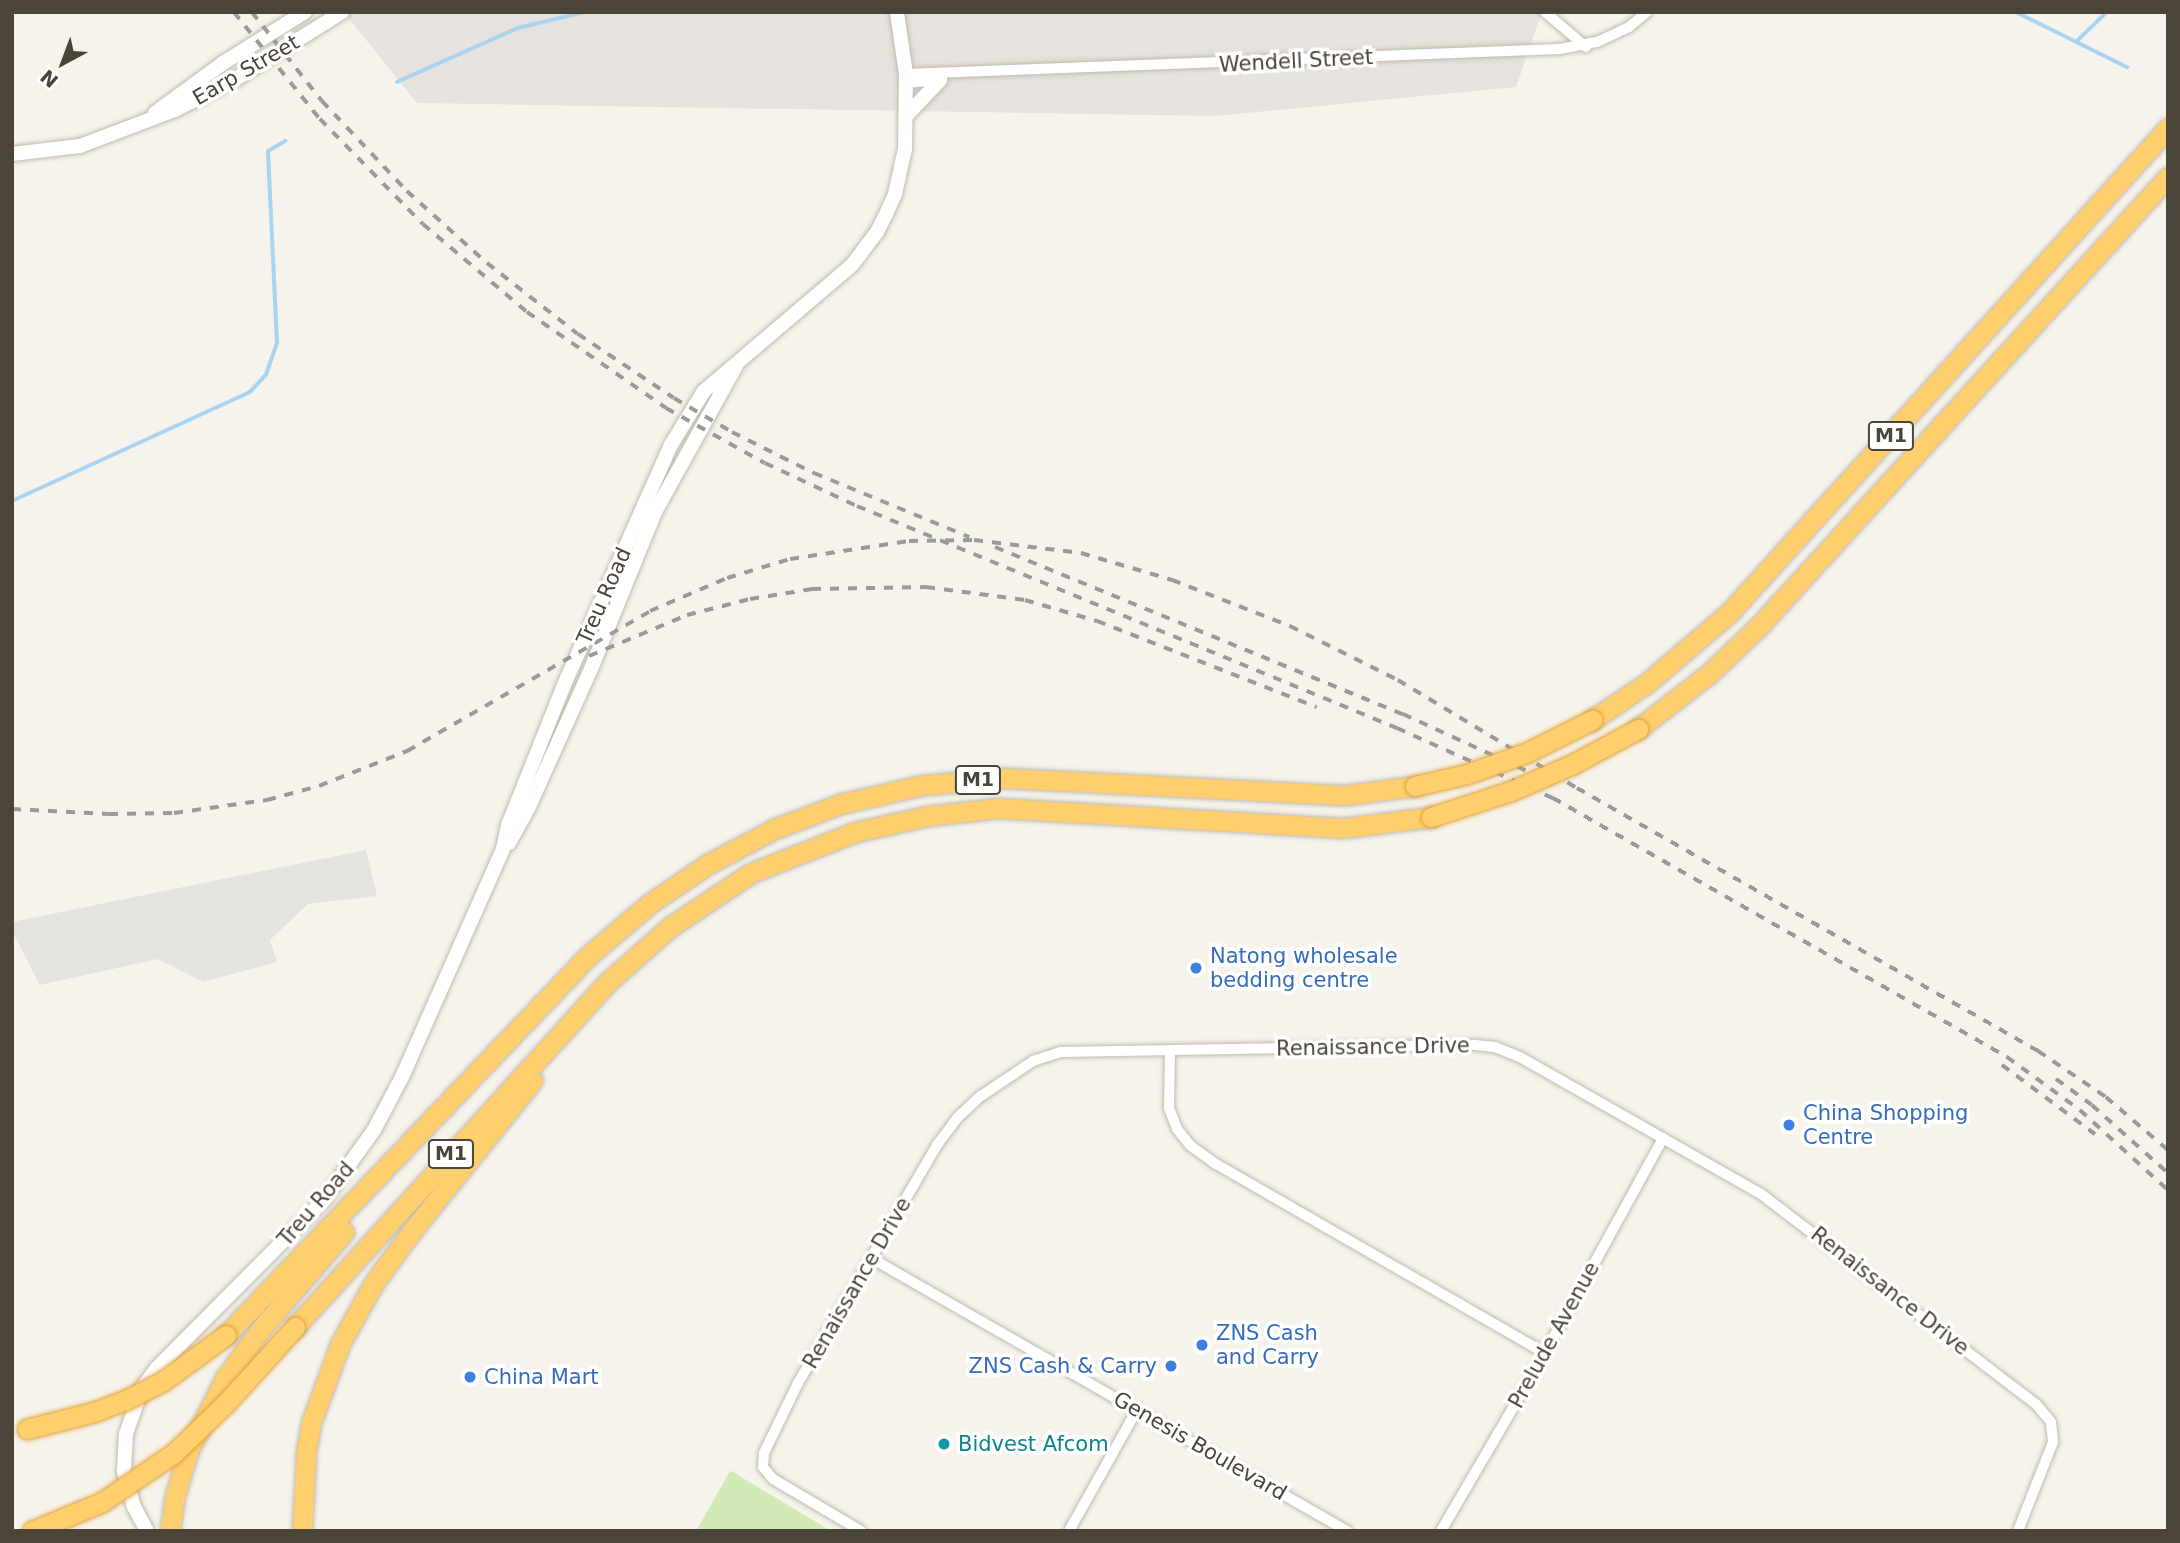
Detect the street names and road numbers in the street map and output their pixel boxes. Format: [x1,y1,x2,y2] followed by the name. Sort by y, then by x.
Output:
[188,29,304,111] street label: Earp Street
[1218,44,1374,78] street label: Wendell Street
[1867,420,1916,452] road number: M1
[571,544,637,648] street label: Treu Road
[954,764,1002,796] road number: M1
[1276,1033,1470,1061] street label: Renaissance Drive
[426,1138,476,1170] road number: M1
[273,1157,359,1251] street label: Treu Road
[798,1193,916,1373] street label: Renaissance Drive
[1806,1221,1974,1361] street label: Renaissance Drive
[1503,1257,1605,1413] street label: Prelude Avenue
[1109,1386,1291,1506] street label: Genesis Boulevard

